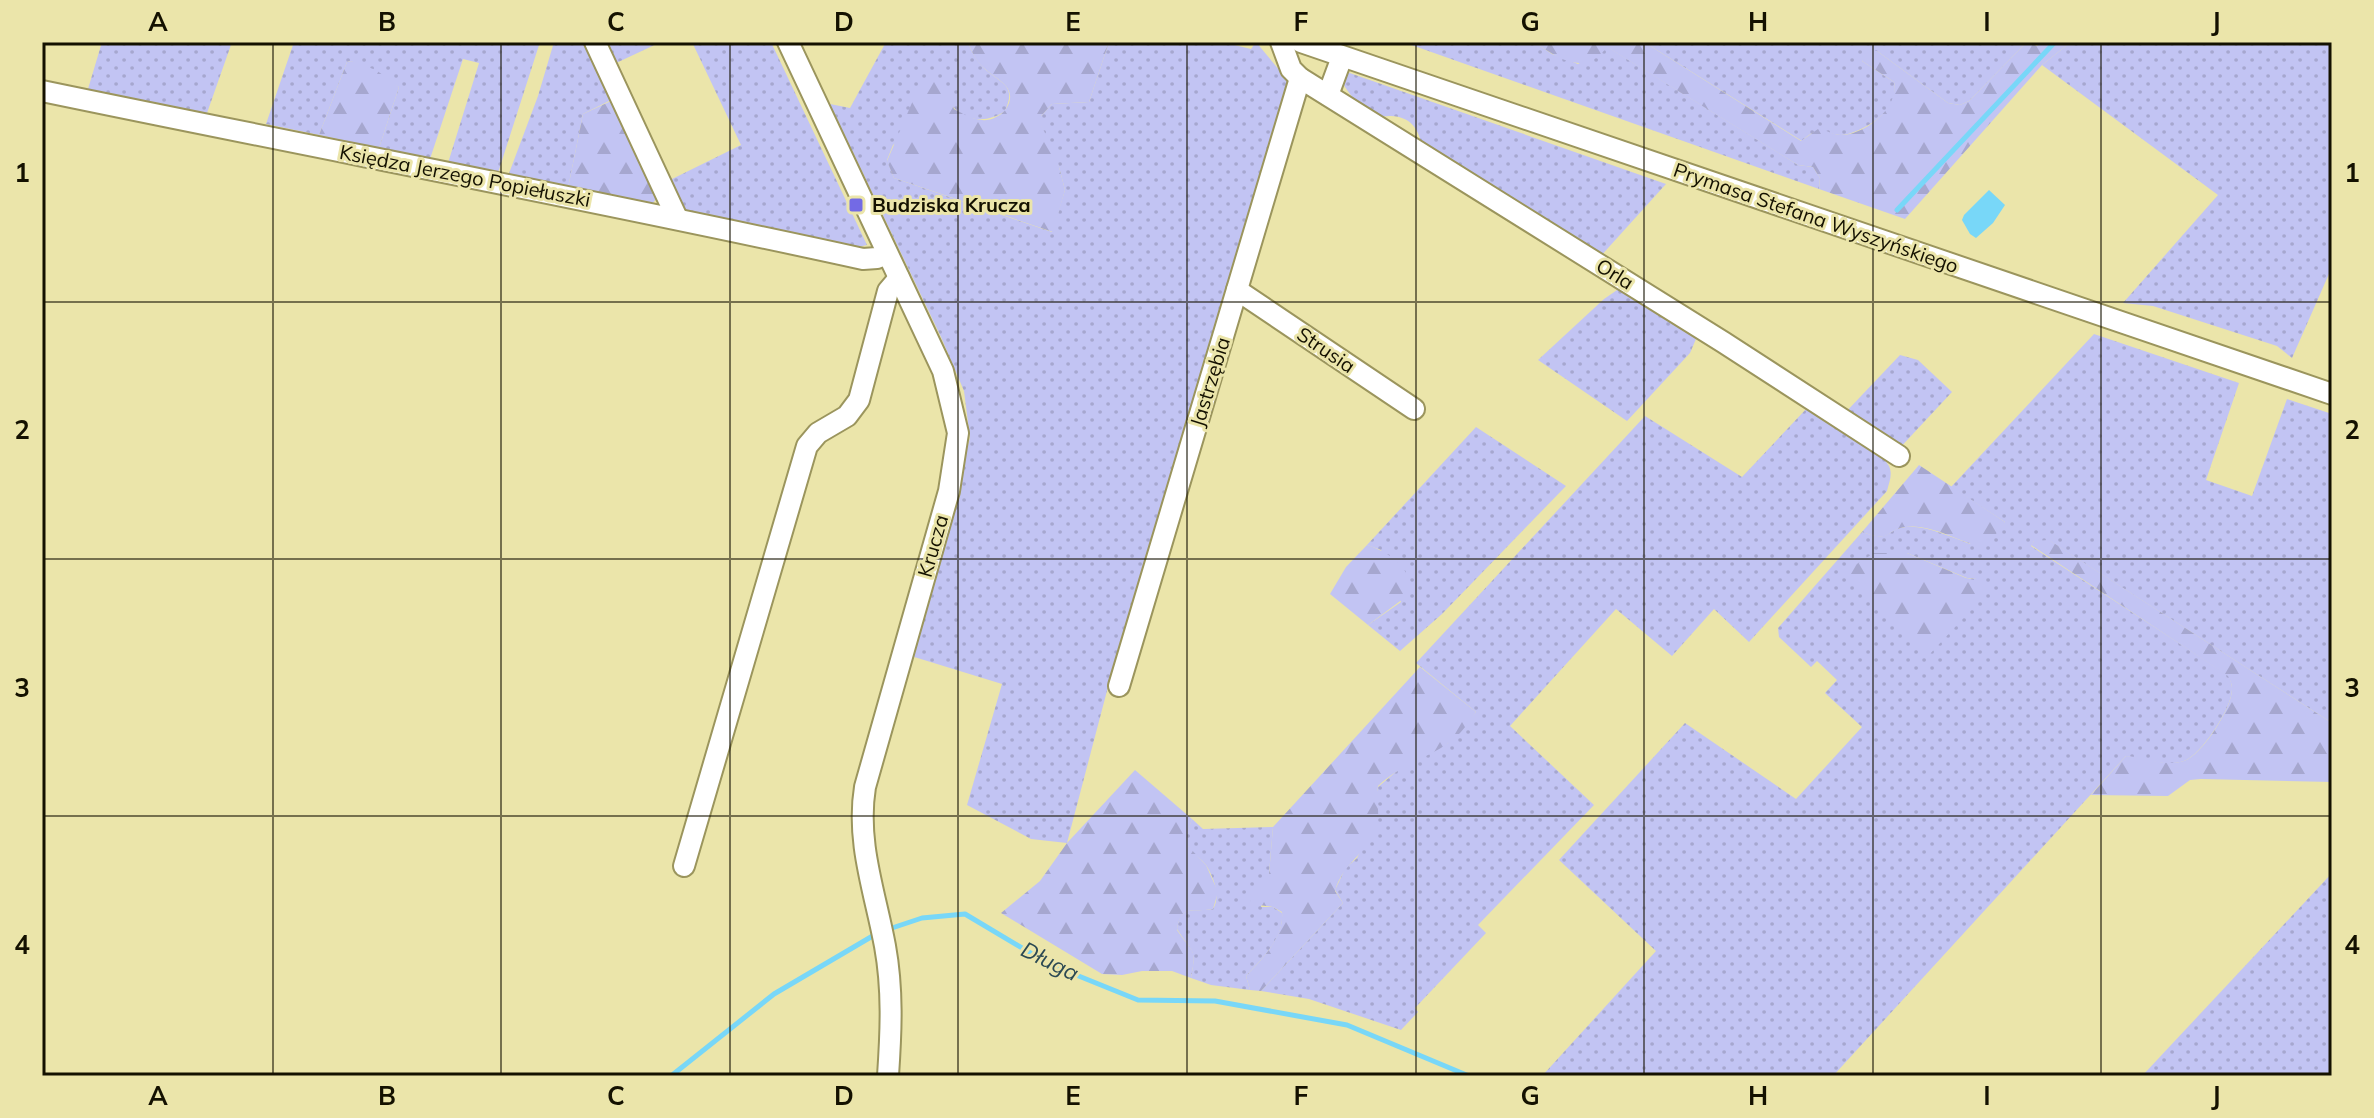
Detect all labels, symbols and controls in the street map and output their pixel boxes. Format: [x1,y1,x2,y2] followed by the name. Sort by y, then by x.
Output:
[148,5,168,38] text: A
[378,5,396,38] text: B
[607,5,625,38] text: C
[834,5,854,38] text: D
[1065,5,1081,38] text: E
[1294,5,1309,38] text: F
[1520,5,1540,38] text: G
[1748,5,1768,38] text: H
[1983,5,1991,38] text: I
[2211,5,2221,38] text: J
[337,139,593,212] street label: Księdza Jerzego Popiełuszki
[14,156,30,189] text: 1
[2344,156,2360,189] text: 1
[1670,157,1962,278] street label: Prymasa Stefana Wyszyńskiego
[872,192,1031,217] place label: Budziska Krucza
[847,196,865,214] marker: Budziska Krucza
[1592,253,1639,295] street label: Orla
[1292,321,1360,378] street label: Strusia
[1184,334,1235,430] street label: Jastrzębia
[14,413,30,446] text: 2
[2344,413,2360,446] text: 2
[912,512,953,580] street label: Krucza
[14,671,30,704] text: 3
[2344,671,2360,704] text: 3
[14,928,30,961] text: 4
[2344,928,2360,961] text: 4
[1017,935,1083,987] water label: Długa
[148,1079,168,1112] text: A
[378,1079,396,1112] text: B
[607,1079,625,1112] text: C
[834,1079,854,1112] text: D
[1065,1079,1081,1112] text: E
[1294,1079,1309,1112] text: F
[1520,1079,1540,1112] text: G
[1748,1079,1768,1112] text: H
[1983,1079,1991,1112] text: I
[2211,1079,2221,1112] text: J

